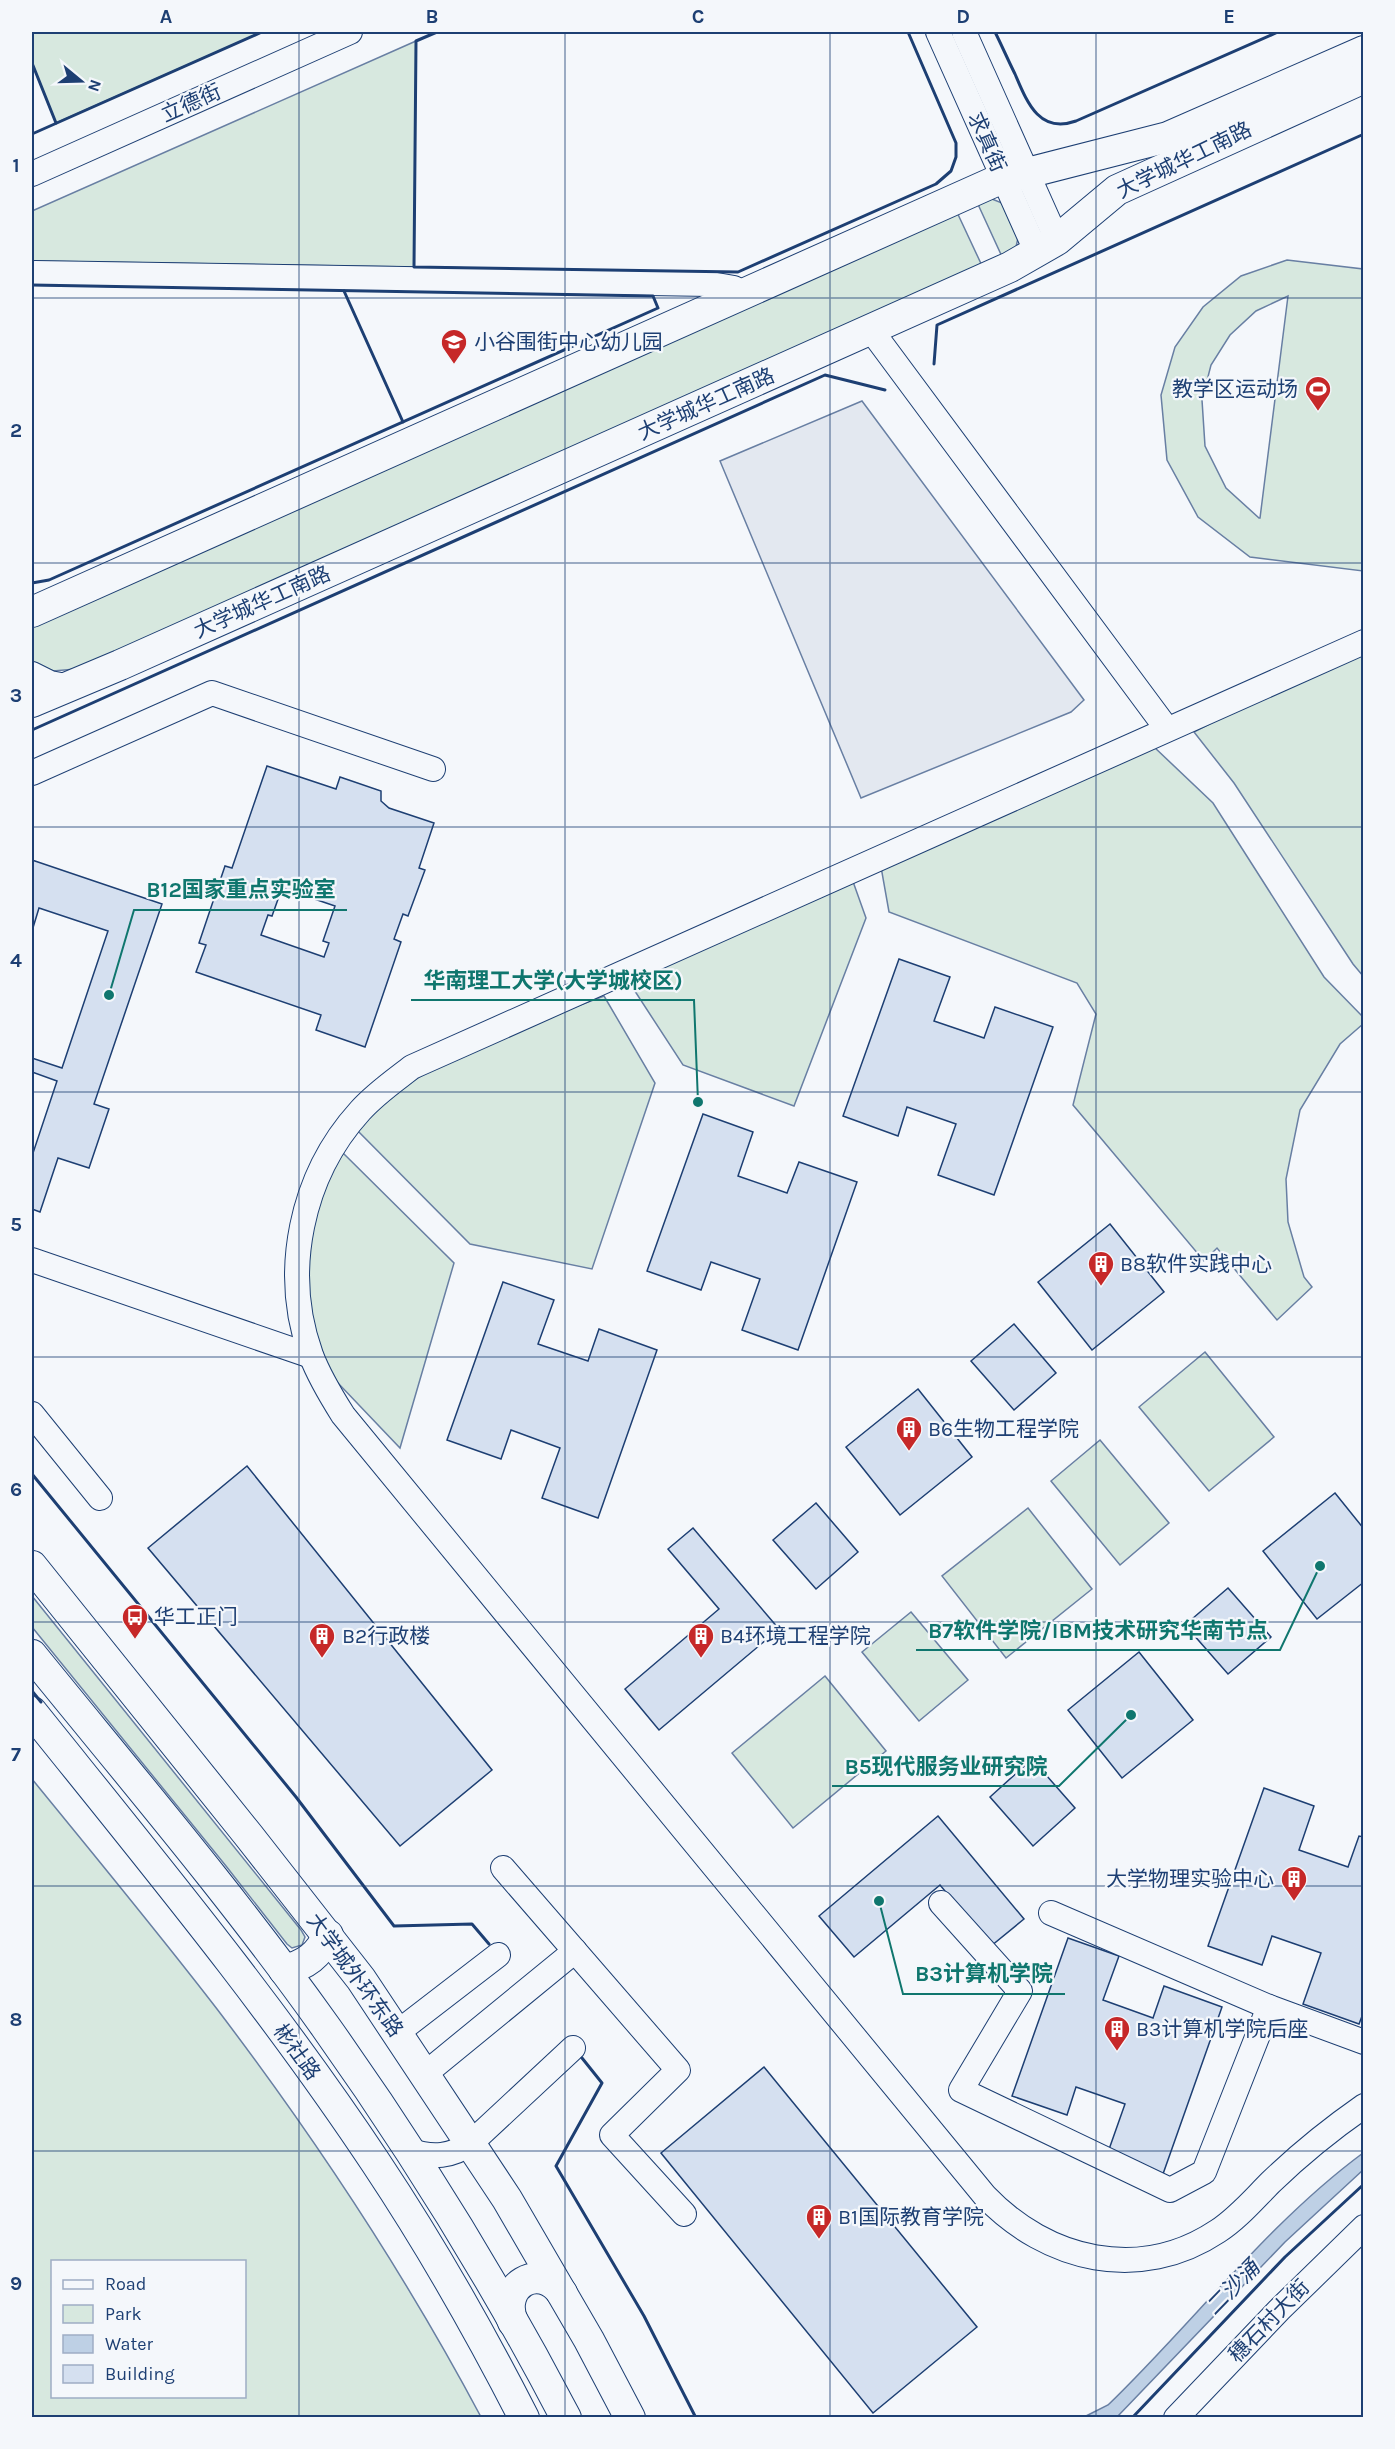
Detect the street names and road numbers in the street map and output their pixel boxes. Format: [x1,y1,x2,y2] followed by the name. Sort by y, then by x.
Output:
[157,79,225,127] street label: 立德街
[963,108,1011,176] street label: 求真街
[1113,117,1255,203] street label: 大学城华工南路
[634,363,778,445] street label: 大学城华工南路
[190,561,334,643] street label: 大学城华工南路
[302,1908,408,2042] street label: 大学城外环东路
[269,2019,325,2085] street label: 彬社路
[1224,2275,1314,2367] street label: 穗石村大街

